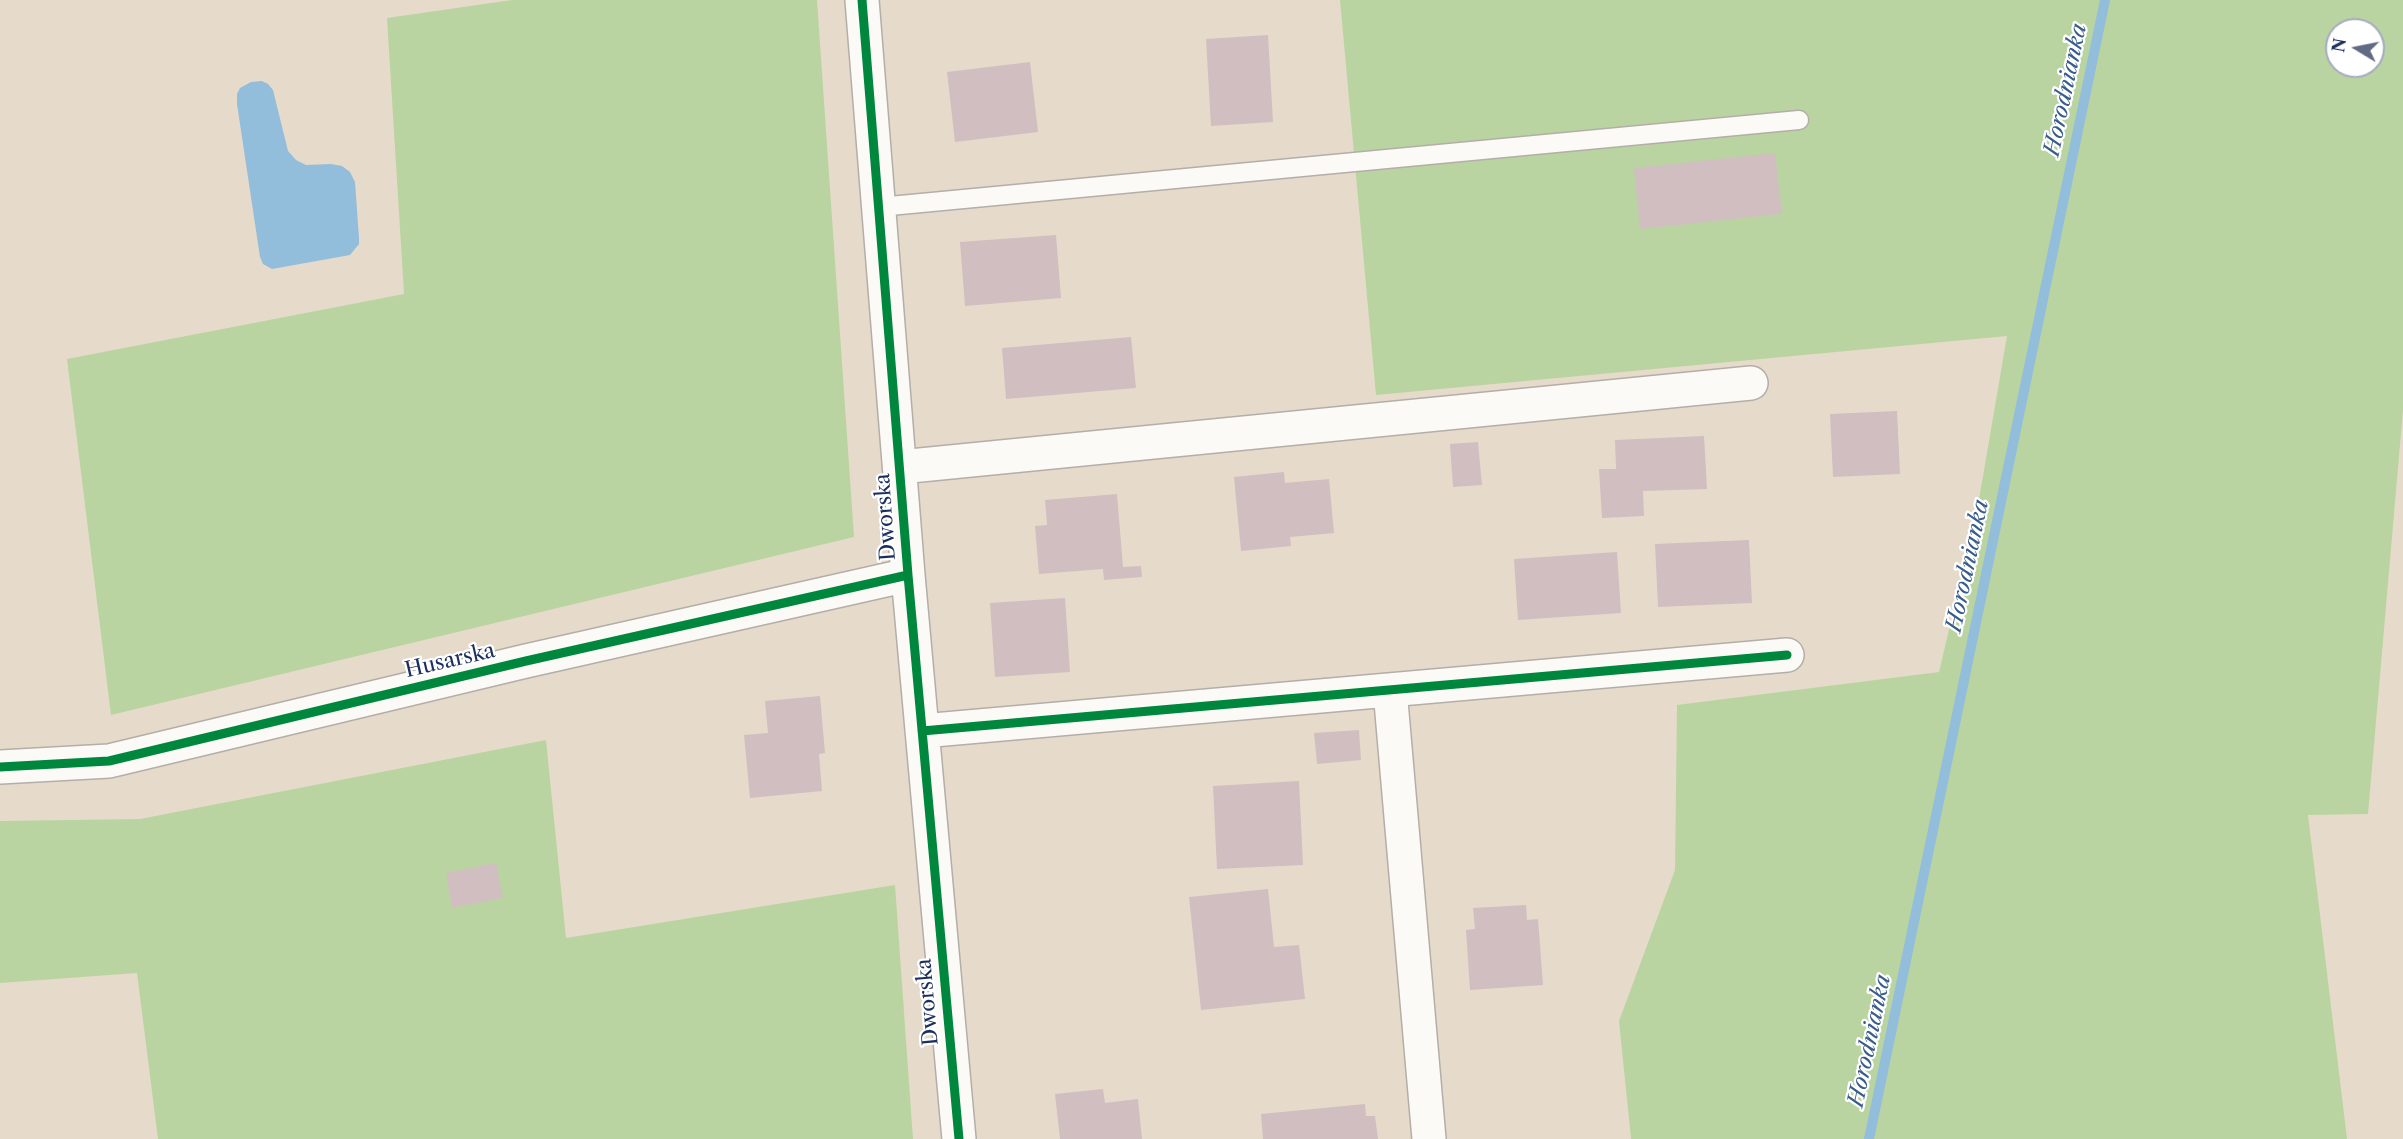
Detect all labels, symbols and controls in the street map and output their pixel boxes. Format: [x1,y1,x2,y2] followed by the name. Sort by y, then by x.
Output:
[2325,18,2385,78] north arrow
[2039,21,2093,159] water label: Horodnianka
[2328,37,2350,54] text: N
[870,473,902,561] street label: Dworska
[1941,497,1995,635] water label: Horodnianka
[403,638,497,684] street label: Husarska
[912,957,944,1047] street label: Dworska
[1843,972,1897,1110] water label: Horodnianka

